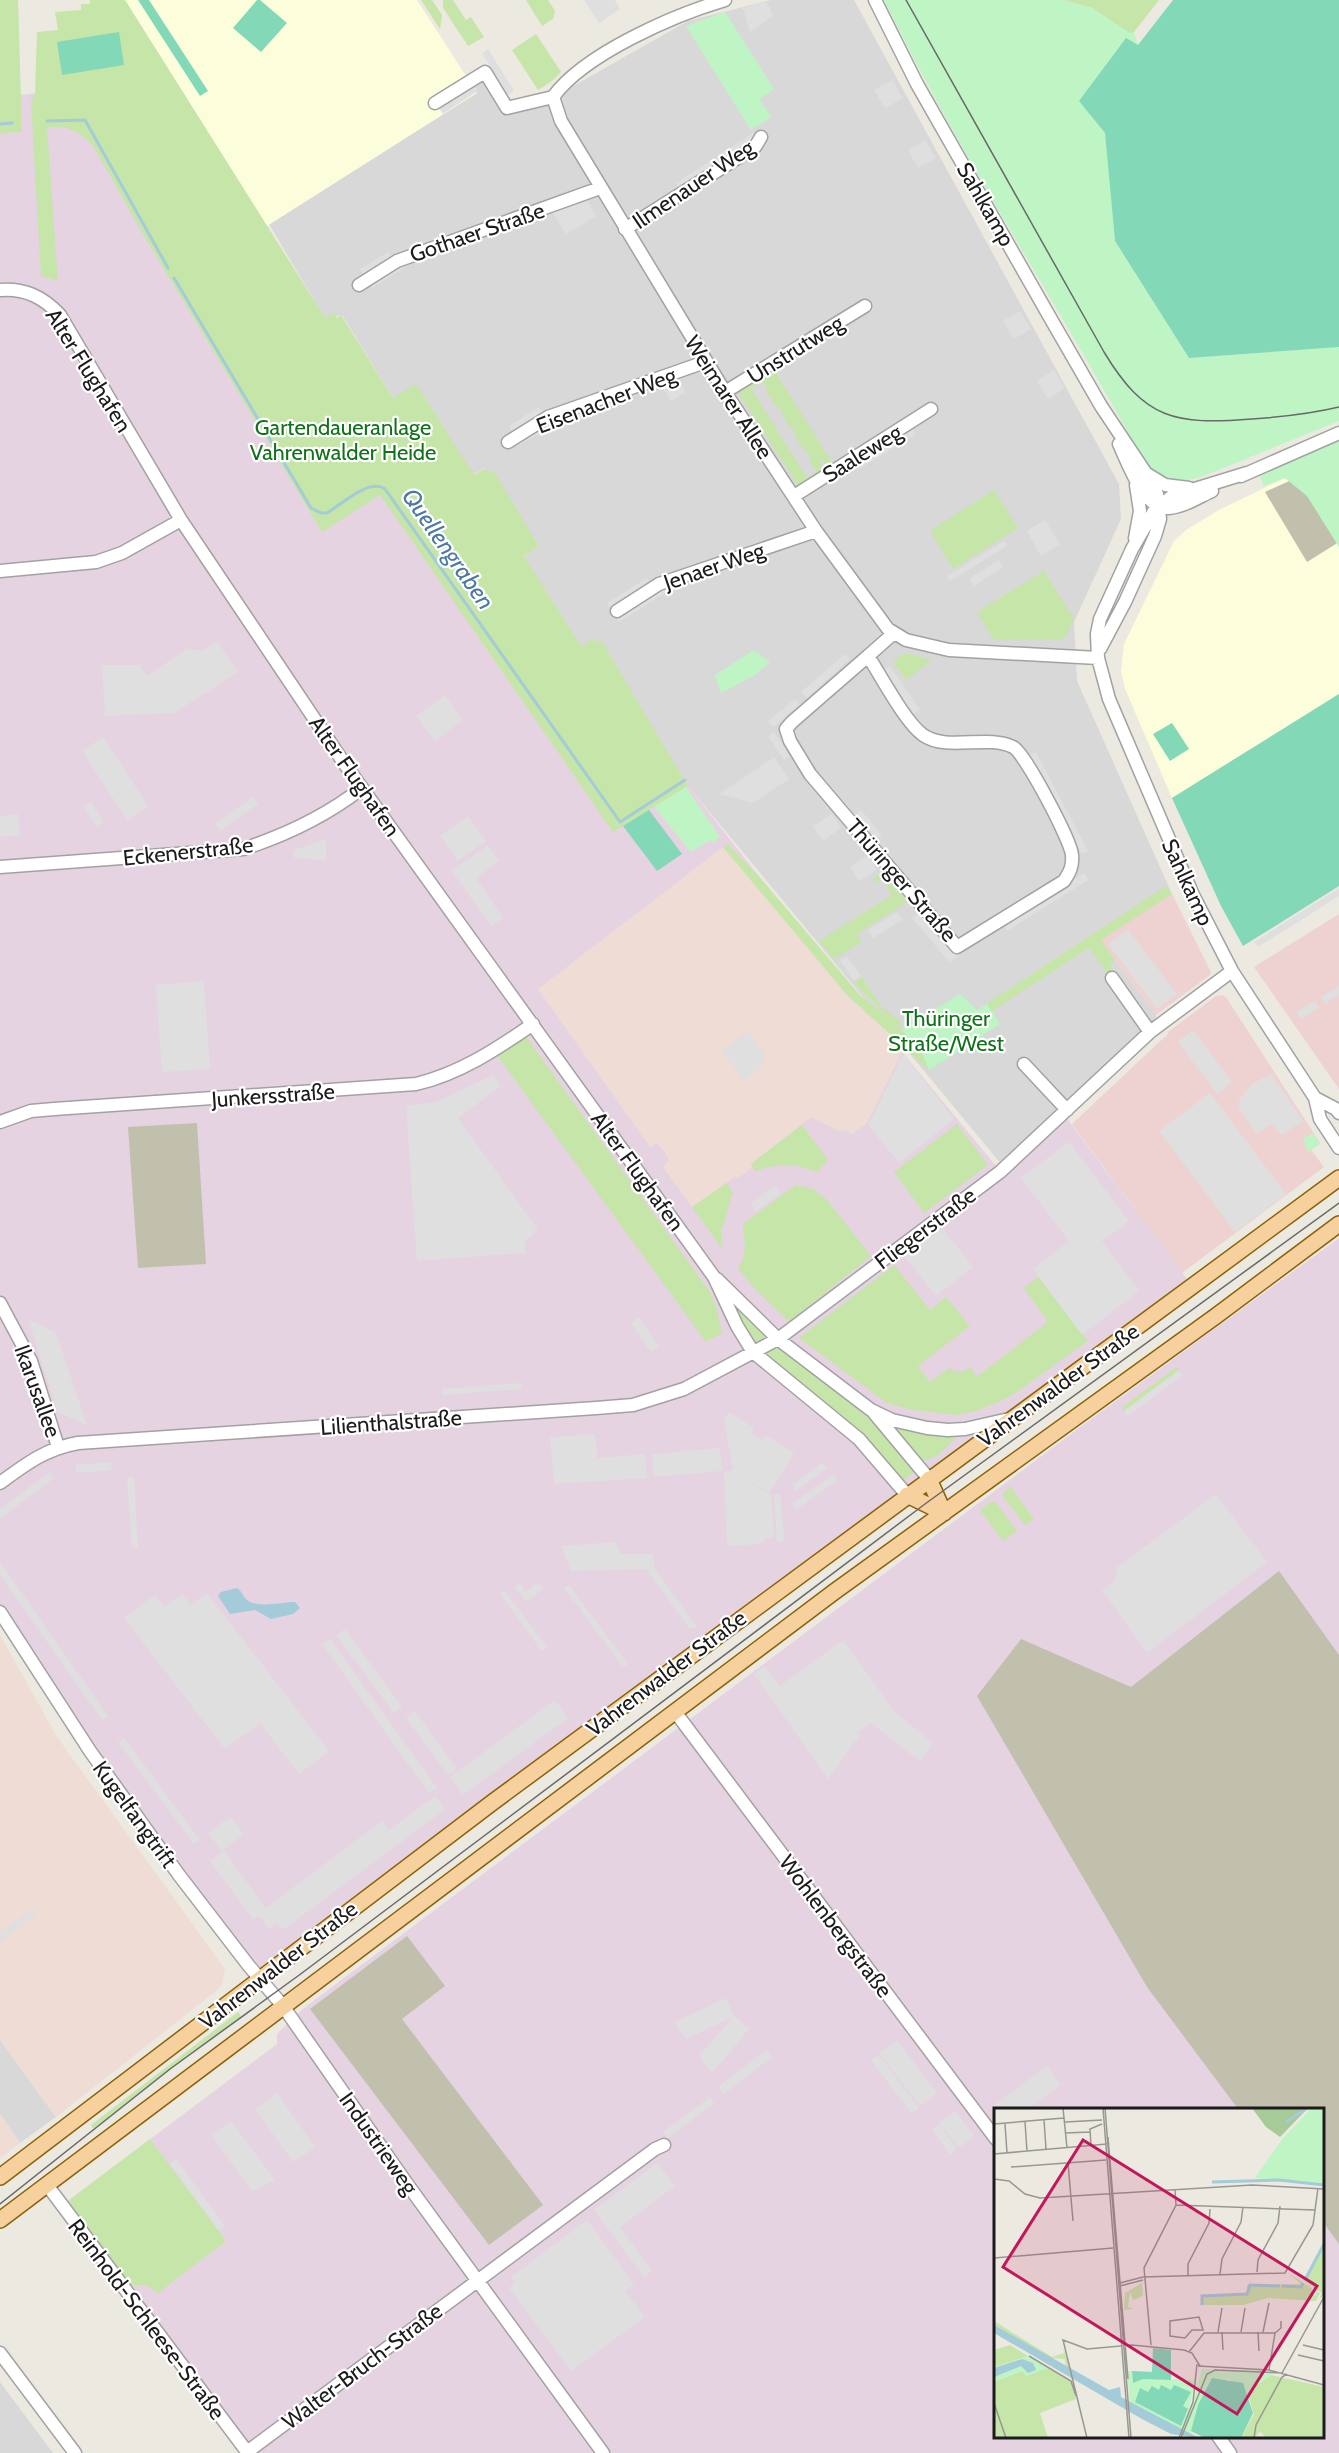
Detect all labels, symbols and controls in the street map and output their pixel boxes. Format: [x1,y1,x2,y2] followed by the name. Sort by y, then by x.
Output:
[627,133,760,235] street label: Ilmenauer Weg
[951,157,1020,251] street label: Sahlkamp
[406,197,548,268] street label: Gothaer Straße
[40,303,137,437] street label: Alter Flughafen
[742,309,849,390] street label: Unstrutweg
[679,330,779,464] street label: Weimarer Allee
[532,361,681,440] street label: Eisenacher Weg
[250,414,436,466] park label: Gartendaueranlage Vahrenwalder Heide
[818,418,908,488] street label: Saaleweg
[396,483,501,615] water label: Quellengraben
[659,536,769,597] street label: Jenaer Weg
[303,711,406,842] street label: Alter Flughafen
[841,813,962,947] street label: Thüringer Straße
[122,831,254,872] street label: Eckenerstraße
[1156,835,1219,930] street label: Sahlkamp
[888,1005,1005,1057] park label: Thüringer Straße/West
[209,1078,336,1113] street label: Junkersstraße
[585,1106,690,1236] street label: Alter Flughafen
[869,1182,981,1275] street label: Fliegerstraße
[972,1318,1144,1453] street label: Vahrenwalder Straße
[8,1341,67,1441] street label: Ikarusallee
[319,1404,463,1441] street label: Lilienthalstraße
[581,1605,752,1742] street label: Vahrenwalder Straße
[87,1756,183,1873] street label: Kugelfangtrift
[773,1850,898,2003] street label: Wohlenbergstraße
[194,1895,363,2035] street label: Vahrenwalder Straße
[333,2087,424,2201] street label: Industrieweg
[994,2108,1324,2438] inset map
[62,2214,231,2425] street label: Reinhold-Schleese-Straße
[277,2297,448,2435] street label: Walter-Bruch-Straße

